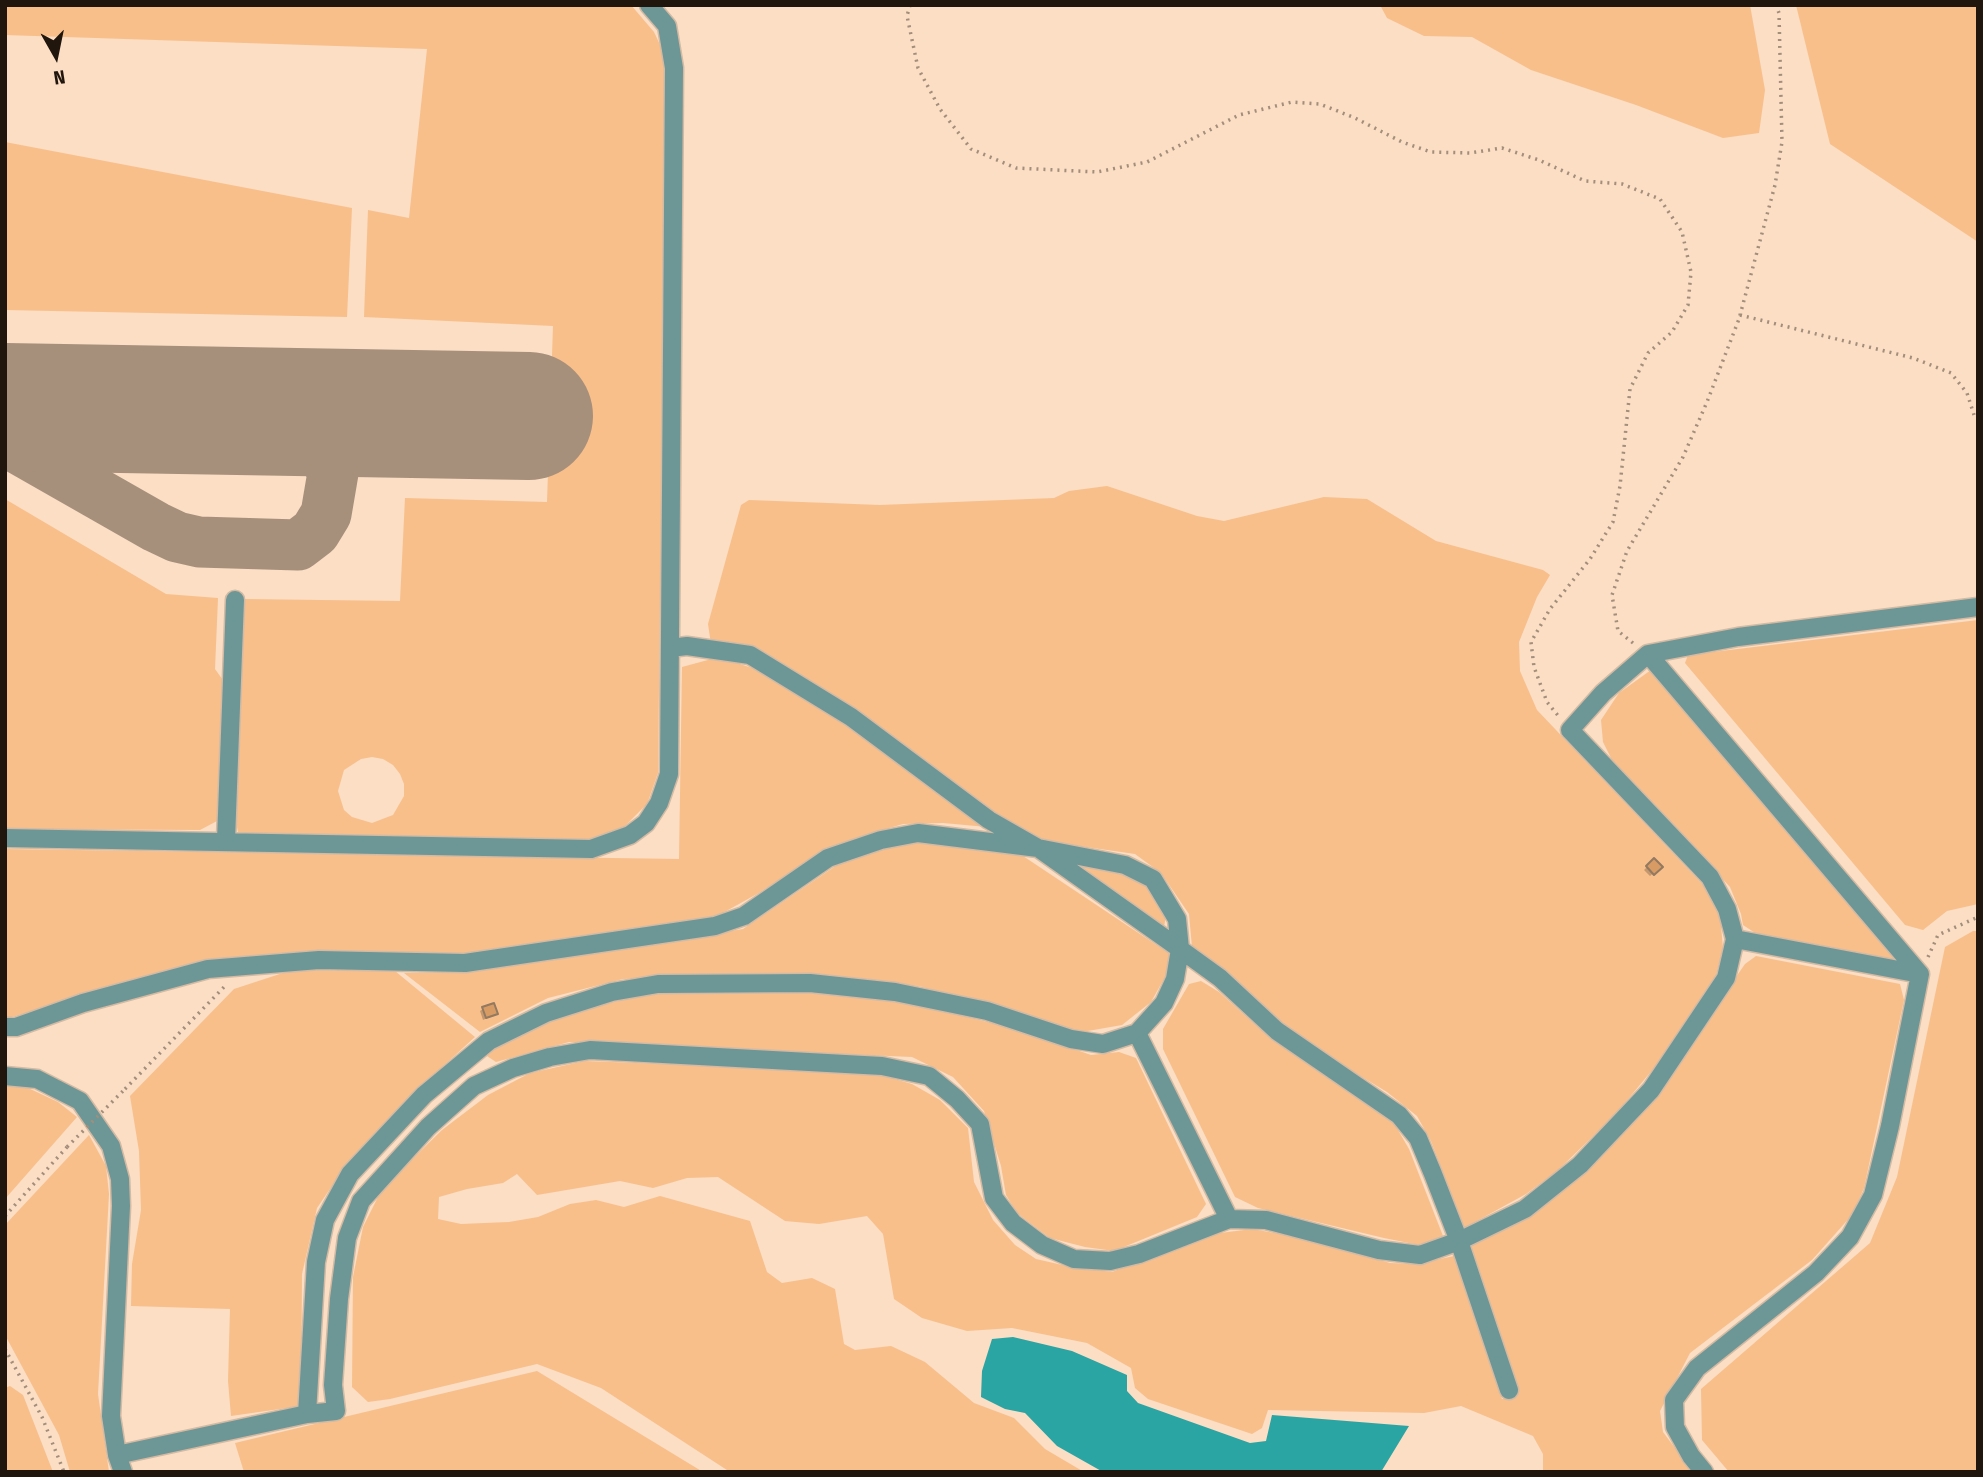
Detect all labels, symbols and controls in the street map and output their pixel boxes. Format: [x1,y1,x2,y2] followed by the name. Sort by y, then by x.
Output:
[21,21,91,91] north arrow
[52,65,67,89] text: N

